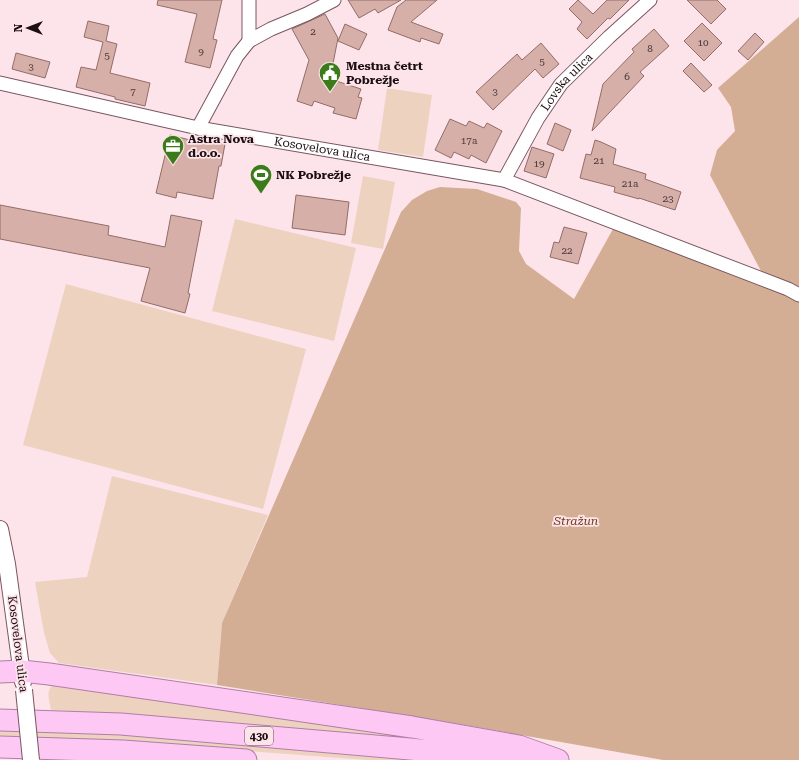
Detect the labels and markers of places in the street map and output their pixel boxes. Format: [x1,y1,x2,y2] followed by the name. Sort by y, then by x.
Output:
[346,59,423,87] place label: Mestna četrt Pobrežje
[317,60,343,93] public building icon: Mestna četrt Pobrežje
[188,132,254,160] place label: Astra Nova d.o.o.
[160,133,186,166] office icon: Astra Nova d.o.o.
[248,162,274,195] sports icon: NK Pobrežje
[276,168,351,182] place label: NK Pobrežje

